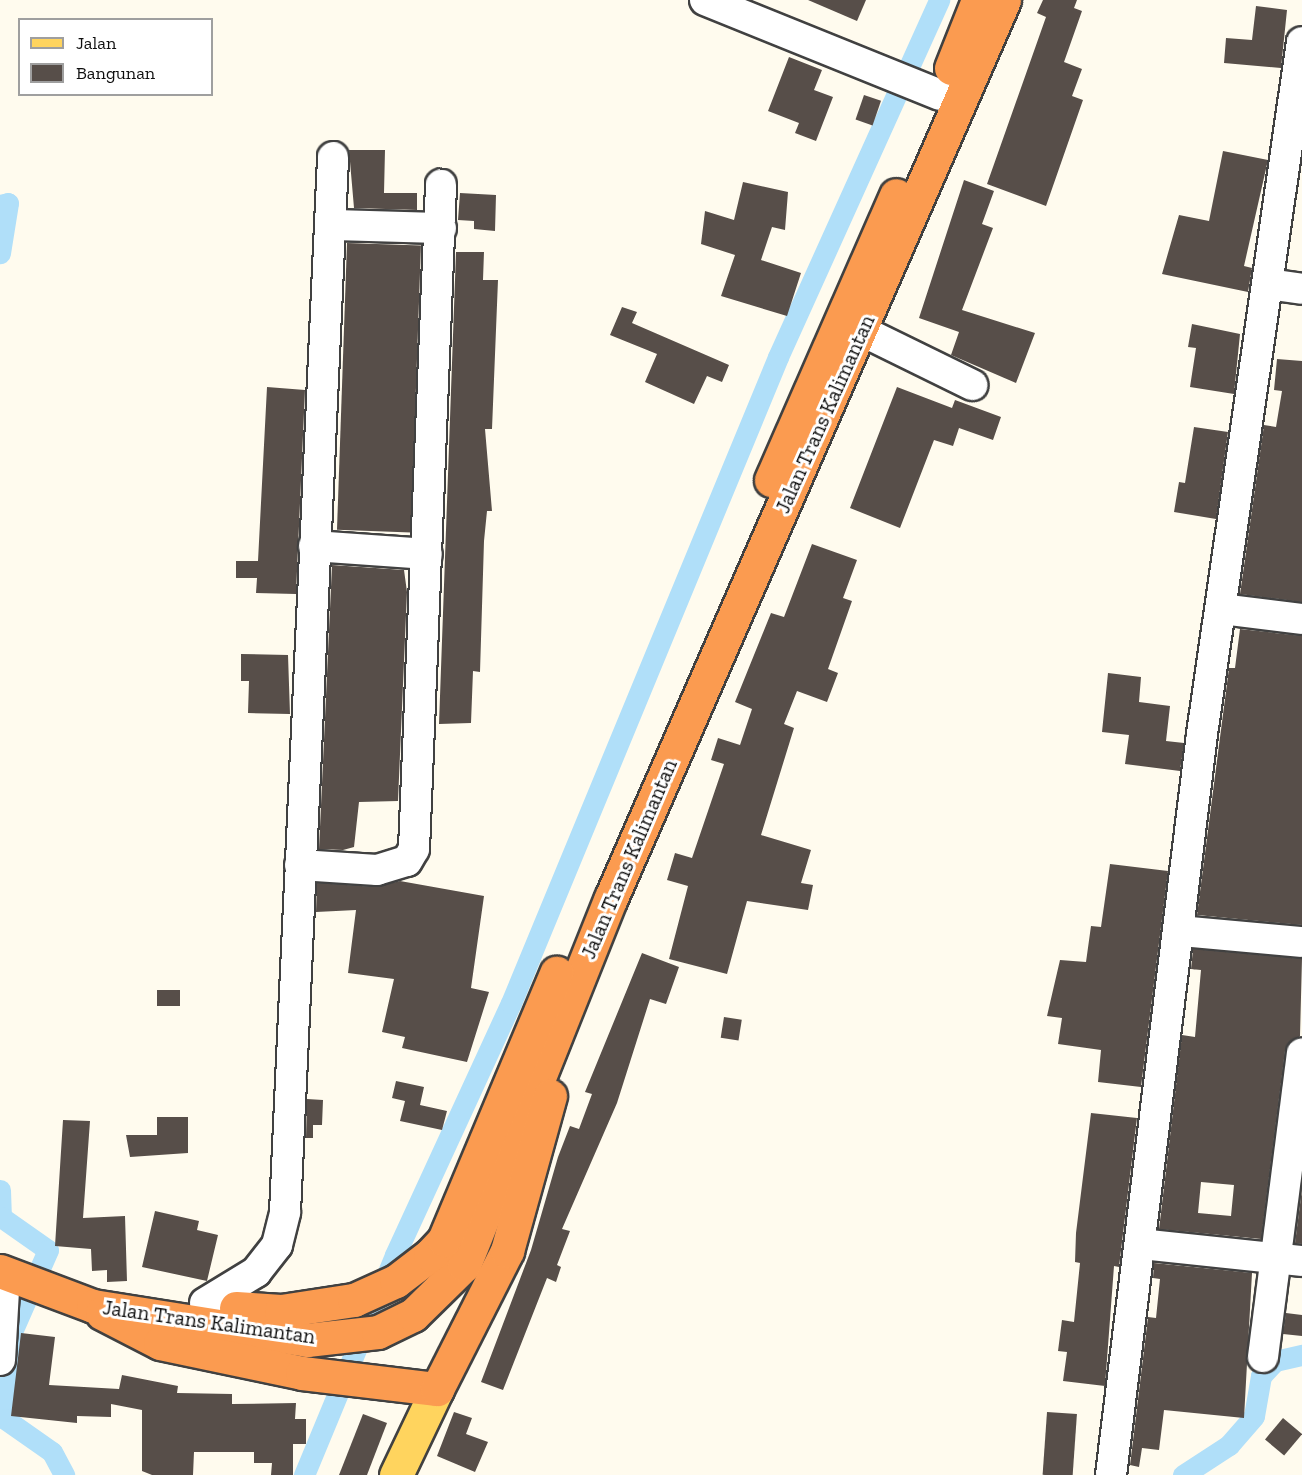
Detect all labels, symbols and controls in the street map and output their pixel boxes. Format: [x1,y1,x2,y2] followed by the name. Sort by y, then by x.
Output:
[18,18,213,96] legend
[76,32,116,54] text: Jalan
[76,62,155,84] text: Bangunan
[770,311,880,517] street label: Jalan Trans Kalimantan
[575,755,683,963] street label: Jalan Trans Kalimantan
[101,1295,317,1349] street label: Jalan Trans Kalimantan

